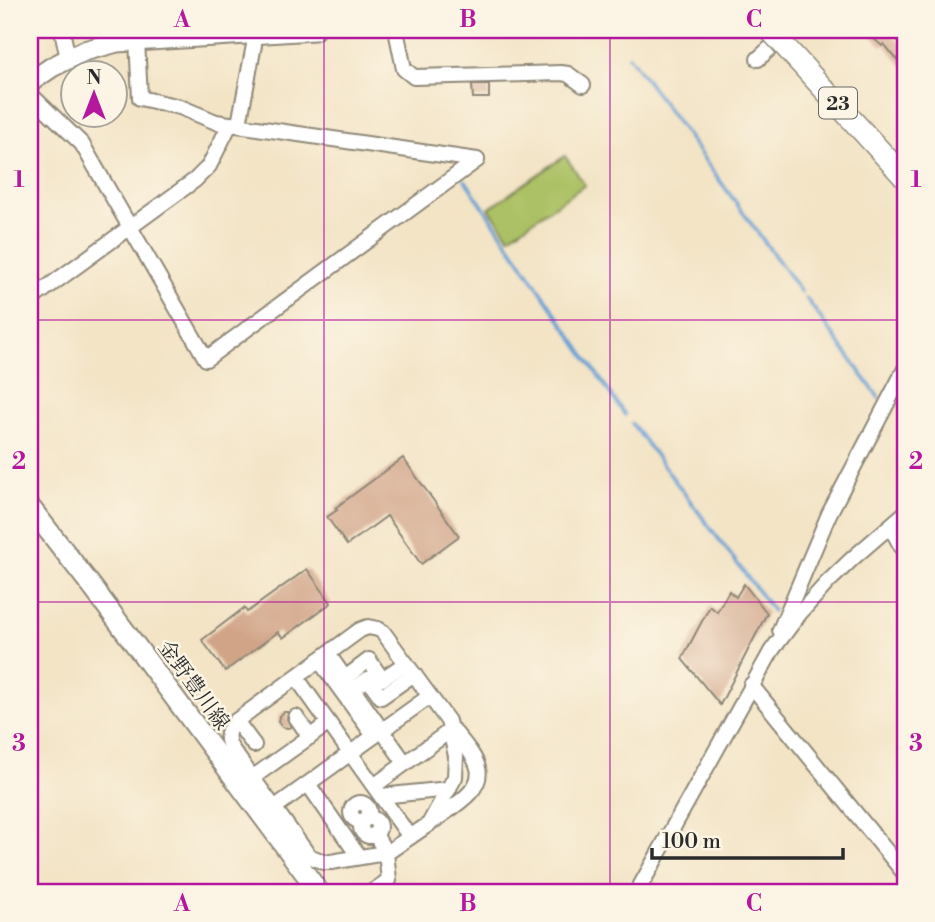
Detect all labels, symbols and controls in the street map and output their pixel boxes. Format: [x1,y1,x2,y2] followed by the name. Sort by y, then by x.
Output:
[173,6,191,34] text: A
[459,6,477,34] text: B
[746,6,762,34] text: C
[60,60,130,130] north arrow
[86,66,102,90] text: N
[819,88,857,118] road number: 23
[13,166,25,194] text: 1
[910,166,922,194] text: 1
[12,448,26,476] text: 2
[909,448,923,476] text: 2
[152,635,235,736] street label: 金野豊川線
[12,730,26,758] text: 3
[909,730,923,758] text: 3
[652,817,842,861] scale bar
[662,829,721,855] text: 100 m
[173,890,191,918] text: A
[459,890,477,918] text: B
[746,890,762,918] text: C

